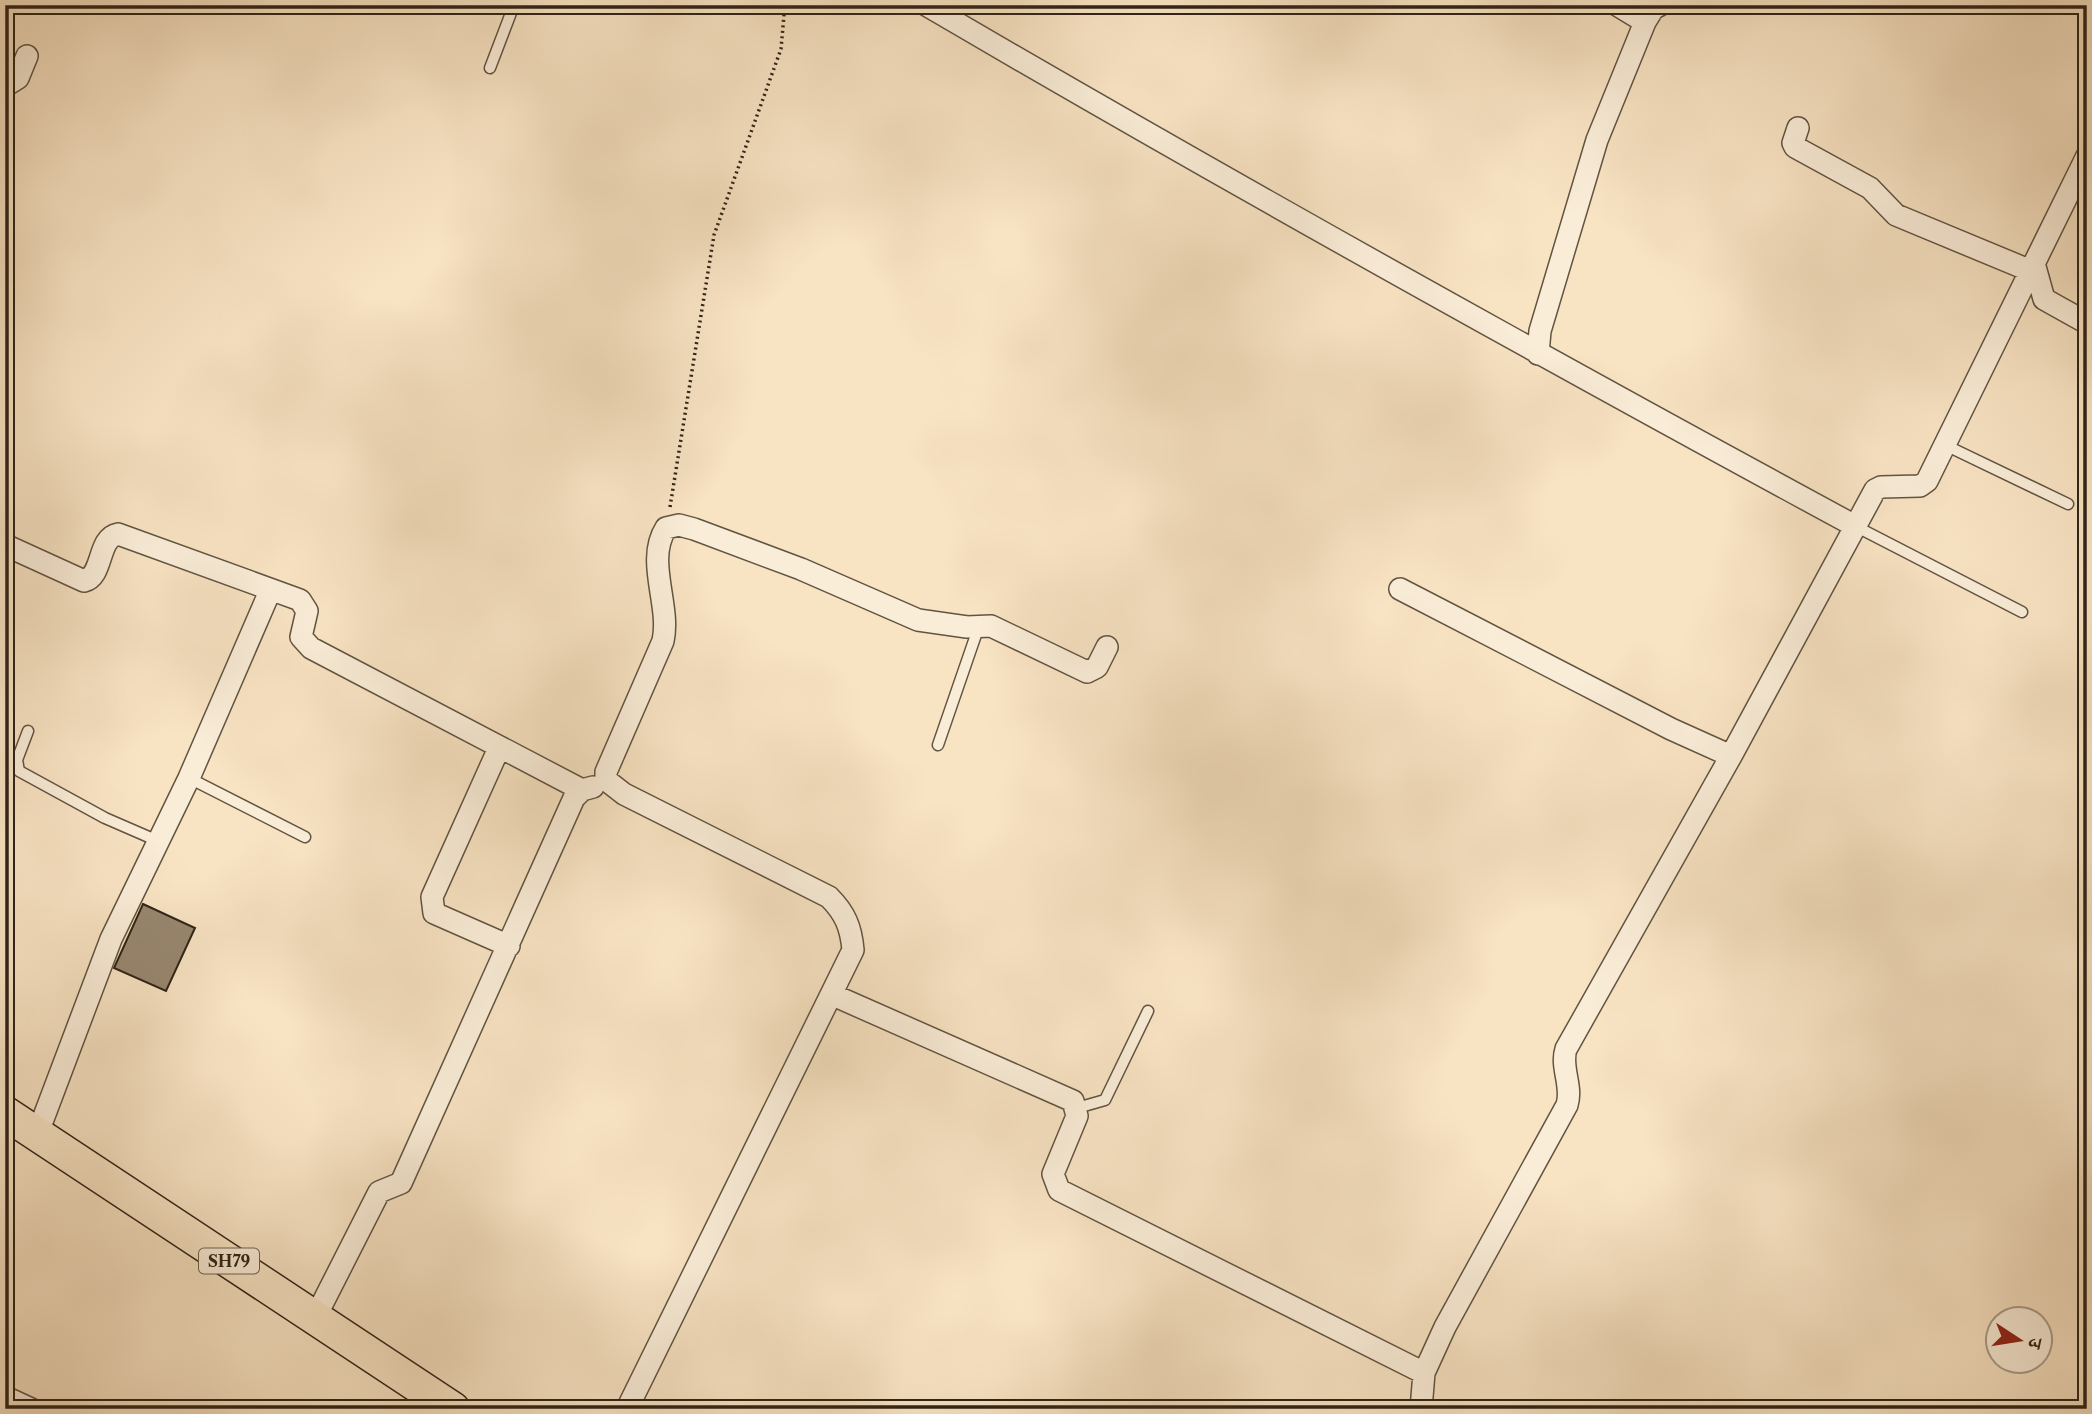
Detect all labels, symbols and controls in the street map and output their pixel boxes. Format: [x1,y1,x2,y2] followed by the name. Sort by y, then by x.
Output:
[199,1248,259,1274] road number: SH79
[1983,1306,2054,1376] north arrow
[2023,1334,2048,1352] text: उ

